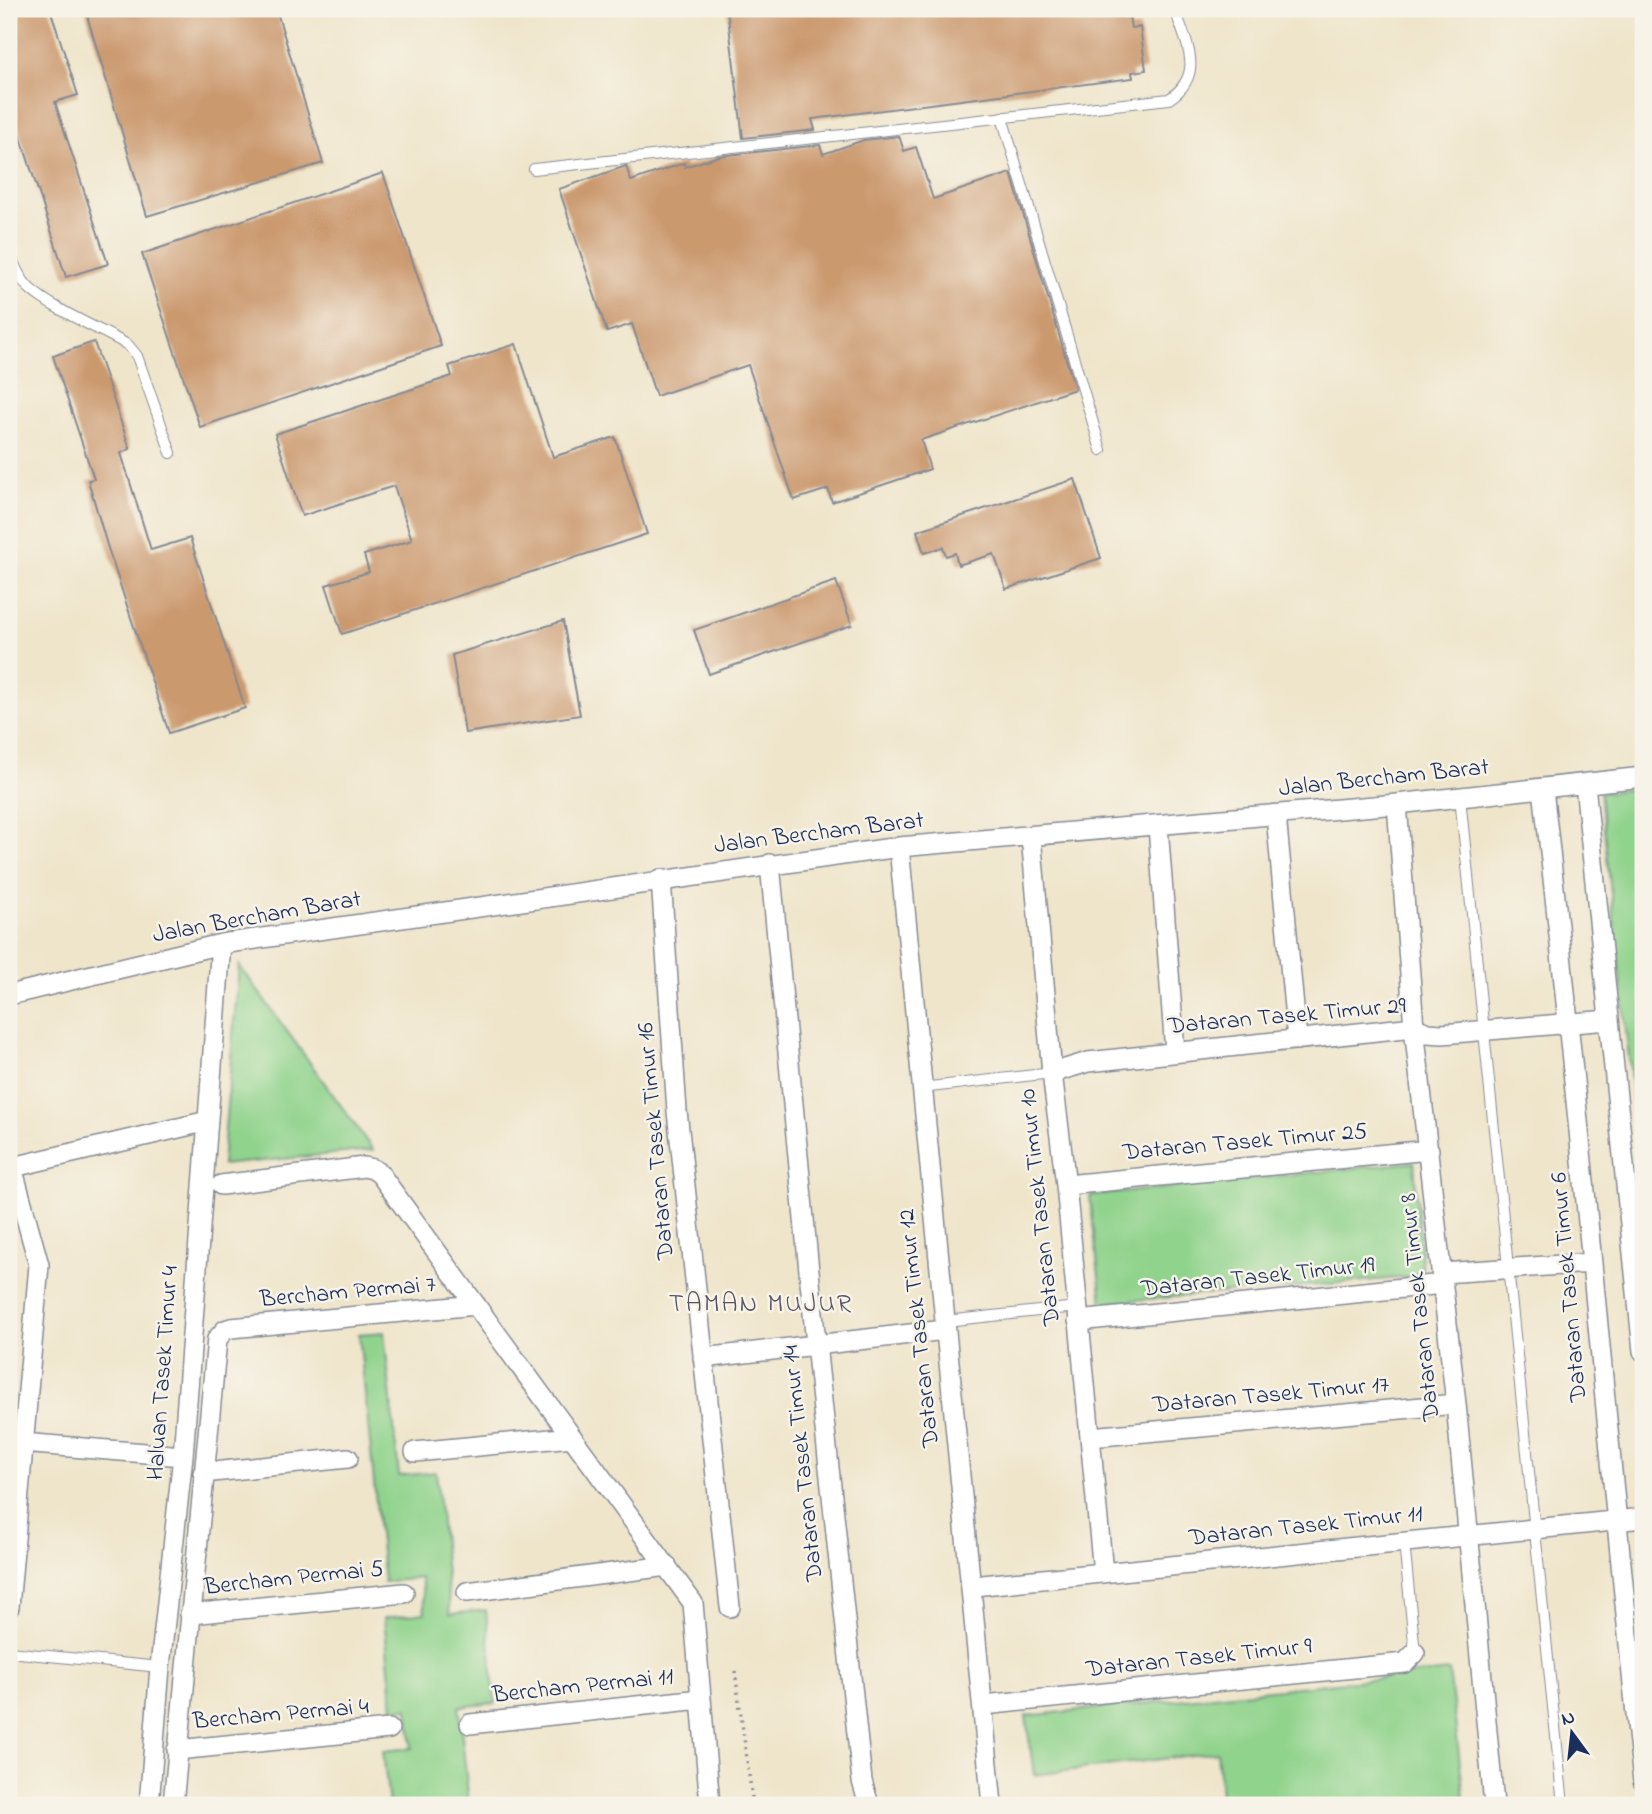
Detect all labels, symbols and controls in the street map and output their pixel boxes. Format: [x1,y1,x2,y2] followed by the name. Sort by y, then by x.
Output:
[1277,751,1491,807] street label: Jalan Bercham Barat
[712,804,926,864] street label: Jalan Bercham Barat
[150,882,364,954] street label: Jalan Bercham Barat
[1165,989,1408,1045] street label: Dataran Tasek Timur 29
[629,1020,685,1262] street label: Dataran Tasek Timur 16
[1011,1087,1071,1328] street label: Dataran Tasek Timur 10
[1120,1115,1369,1171] street label: Dataran Tasek Timur 25
[1542,1170,1598,1404] street label: Dataran Tasek Timur 6
[1392,1191,1450,1424] street label: Dataran Tasek Timur 8
[890,1207,950,1450] street label: Dataran Tasek Timur 12
[1138,1248,1377,1308] street label: Dataran Tasek Timur 19
[139,1264,189,1482] street label: Haluan Tasek Timur 4
[258,1268,438,1318] street label: Bercham Permai 7
[669,1286,853,1324] district label: TAMAN MUJUR
[774,1343,834,1584] street label: Dataran Tasek Timur 14
[1150,1368,1391,1424] street label: Dataran Tasek Timur 17
[1186,1497,1425,1557] street label: Dataran Tasek Timur 11
[202,1552,386,1606] street label: Bercham Permai 5
[1083,1630,1314,1688] street label: Dataran Tasek Timur 9
[490,1660,676,1714] street label: Bercham Permai 11
[191,1690,371,1740] street label: Bercham Permai 4
[1536,1699,1606,1769] north arrow
[1559,1704,1578,1734] text: N

